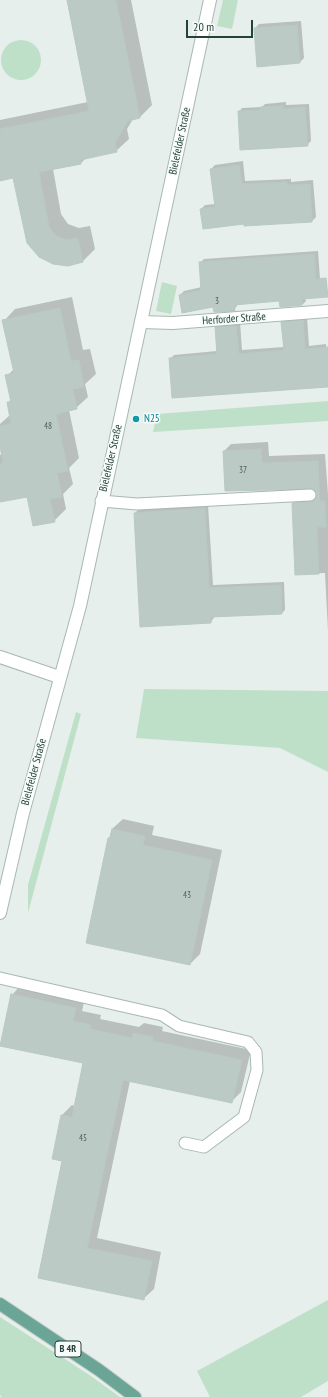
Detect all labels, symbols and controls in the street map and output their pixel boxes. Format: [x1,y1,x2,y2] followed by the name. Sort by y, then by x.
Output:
[188,12,255,38] scale bar
[193,19,214,34] text: 20 m
[166,106,194,176] street label: Bielefelder Straße
[215,296,219,306] house number: 3
[202,310,266,328] street label: Herforder Straße
[144,412,160,426] place label: N25
[131,414,141,424] marker: N25
[44,421,52,431] house number: 48
[97,423,125,493] street label: Bielefelder Straße
[239,465,247,475] house number: 37
[19,737,49,807] street label: Bielefelder Straße
[183,890,191,900] house number: 43
[79,1133,87,1143] house number: 45
[55,1341,81,1357] road number: B 4R

